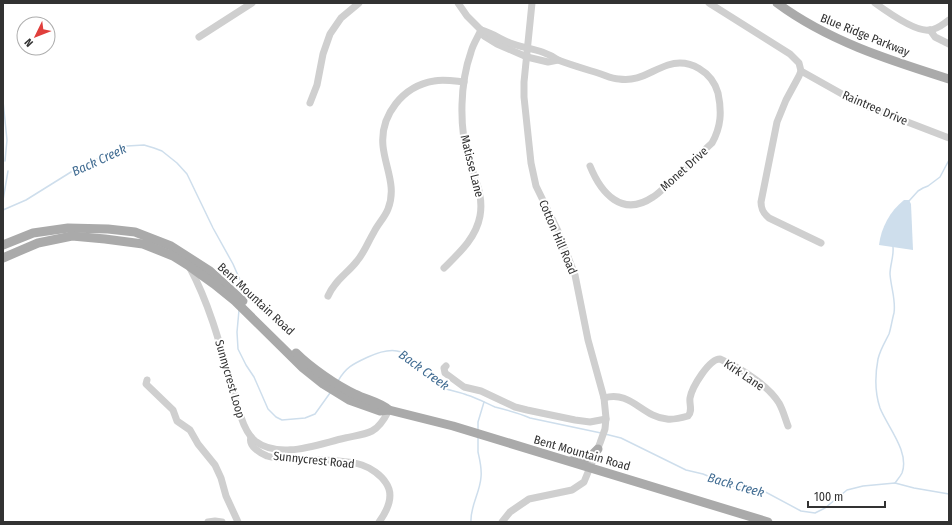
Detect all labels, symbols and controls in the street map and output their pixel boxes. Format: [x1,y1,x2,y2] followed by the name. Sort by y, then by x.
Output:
[818,11,912,60] street label: Blue Ridge Parkway
[16,16,56,56] north arrow
[22,36,36,49] text: N
[840,88,910,128] street label: Raintree Drive
[458,133,487,199] street label: Matisse Lane
[70,141,129,179] water label: Back Creek
[657,144,711,194] street label: Monet Drive
[536,198,580,276] street label: Cotton Hill Road
[215,260,297,338] street label: Bent Mountain Road
[212,338,248,420] street label: Sunnycrest Loop
[396,347,452,393] water label: Back Creek
[721,357,767,394] street label: Kirk Lane
[532,433,632,473] street label: Bent Mountain Road
[273,449,355,471] street label: Sunnycrest Road
[706,470,767,500] water label: Back Creek
[808,483,885,509] scale bar
[814,490,843,504] text: 100 m

